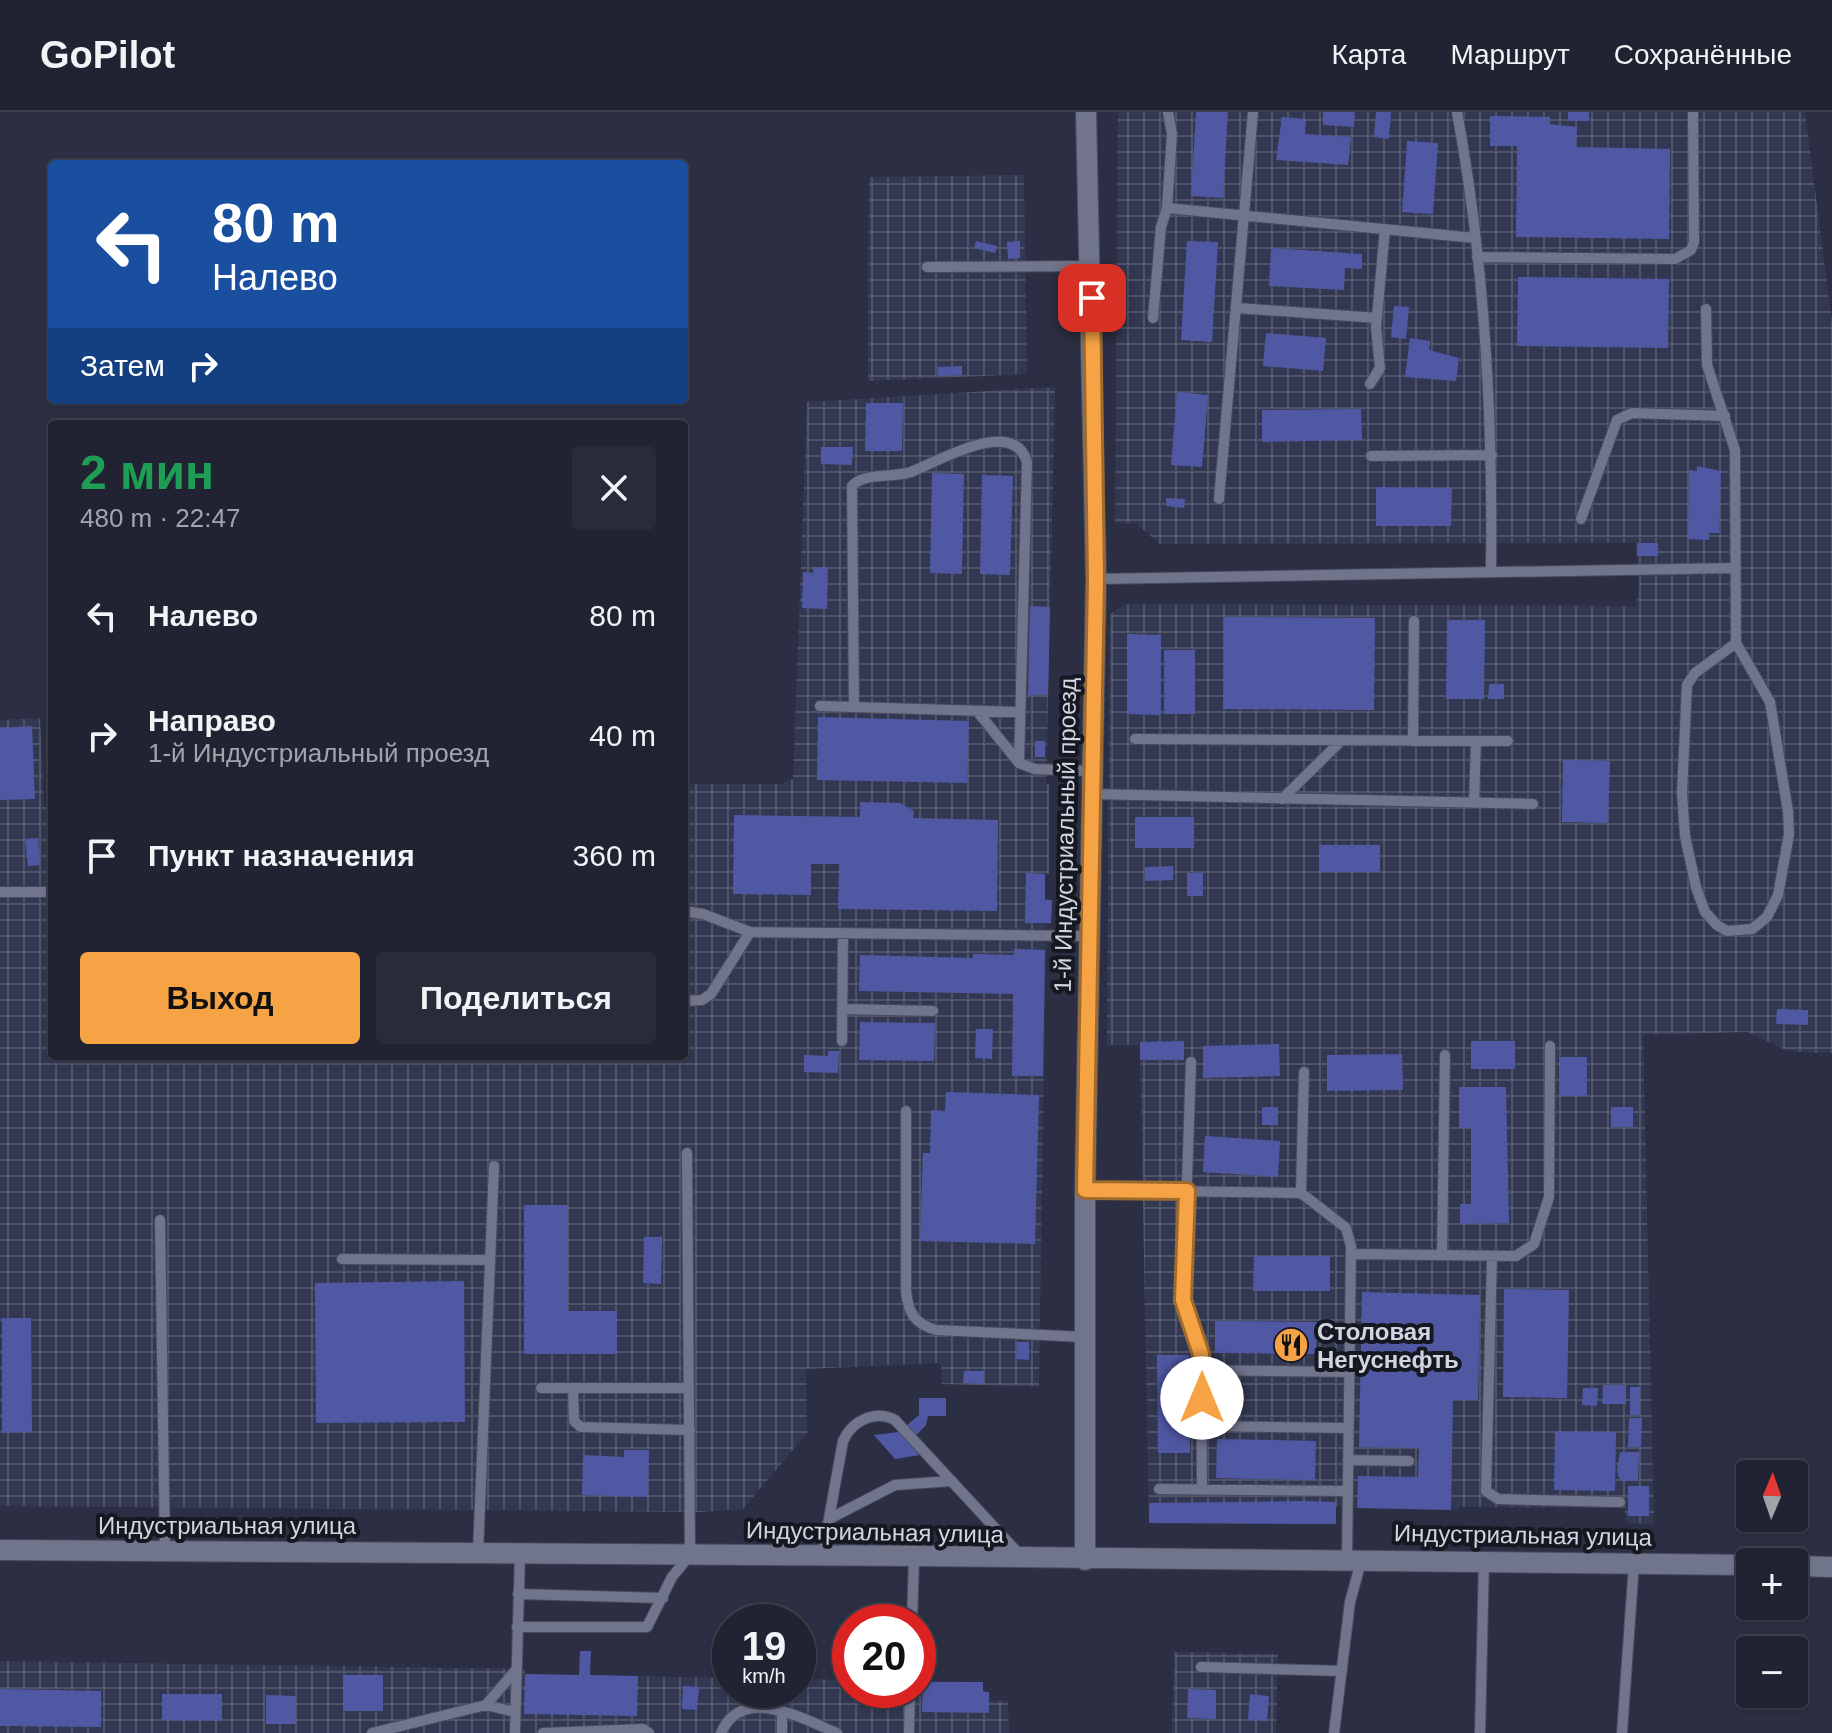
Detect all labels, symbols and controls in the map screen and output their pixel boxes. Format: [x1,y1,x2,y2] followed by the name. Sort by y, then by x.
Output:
[40,34,175,76] text: GoPilot
[1331,39,1406,70] text: Карта
[1450,39,1570,70] text: Маршрут
[1614,39,1792,70] text: Сохранённые
[212,191,340,254] text: 80 m
[80,192,184,296] icon: left
[212,257,338,298] text: Налево
[1058,264,1126,332] pin
[1070,276,1114,320] icon: arrive
[181,344,225,388] icon: right
[80,349,165,382] text: Затем
[80,446,214,499] text: 2 мин
[572,446,656,530] button: close
[80,503,240,533] text: 480 m · 22:47
[80,594,124,638] icon: left
[148,599,258,632] text: Налево
[589,599,656,632] text: 80 m
[1049,677,1081,993] street label: 1-й Индустриальный проезд
[148,704,276,737] text: Направо
[80,714,124,758] icon: right
[589,719,656,752] text: 40 m
[148,738,489,768] text: 1-й Индустриальный проезд
[80,834,124,878] icon: arrive
[148,839,415,872] text: Пункт назначения
[573,839,656,872] text: 360 m
[80,952,360,1044] button: Выход
[376,952,656,1044] button: Поделиться
[1317,1318,1459,1373] place label: Столовая Негуснефть
[1272,1326,1310,1364] restaurant icon: Столовая Негуснефть
[1160,1356,1244,1440] position arrow
[1736,1460,1808,1532] north arrow
[1736,1460,1808,1708] map controls
[98,1512,357,1539] street label: Индустриальная улица
[746,1516,1005,1548] street label: Индустриальная улица
[1394,1519,1653,1551] street label: Индустриальная улица
[1736,1548,1808,1620] button: +
[832,1604,936,1708] speed limit sign: 20
[742,1624,786,1668] text: 19
[1736,1636,1808,1708] button: −
[742,1665,786,1687] text: km/h

